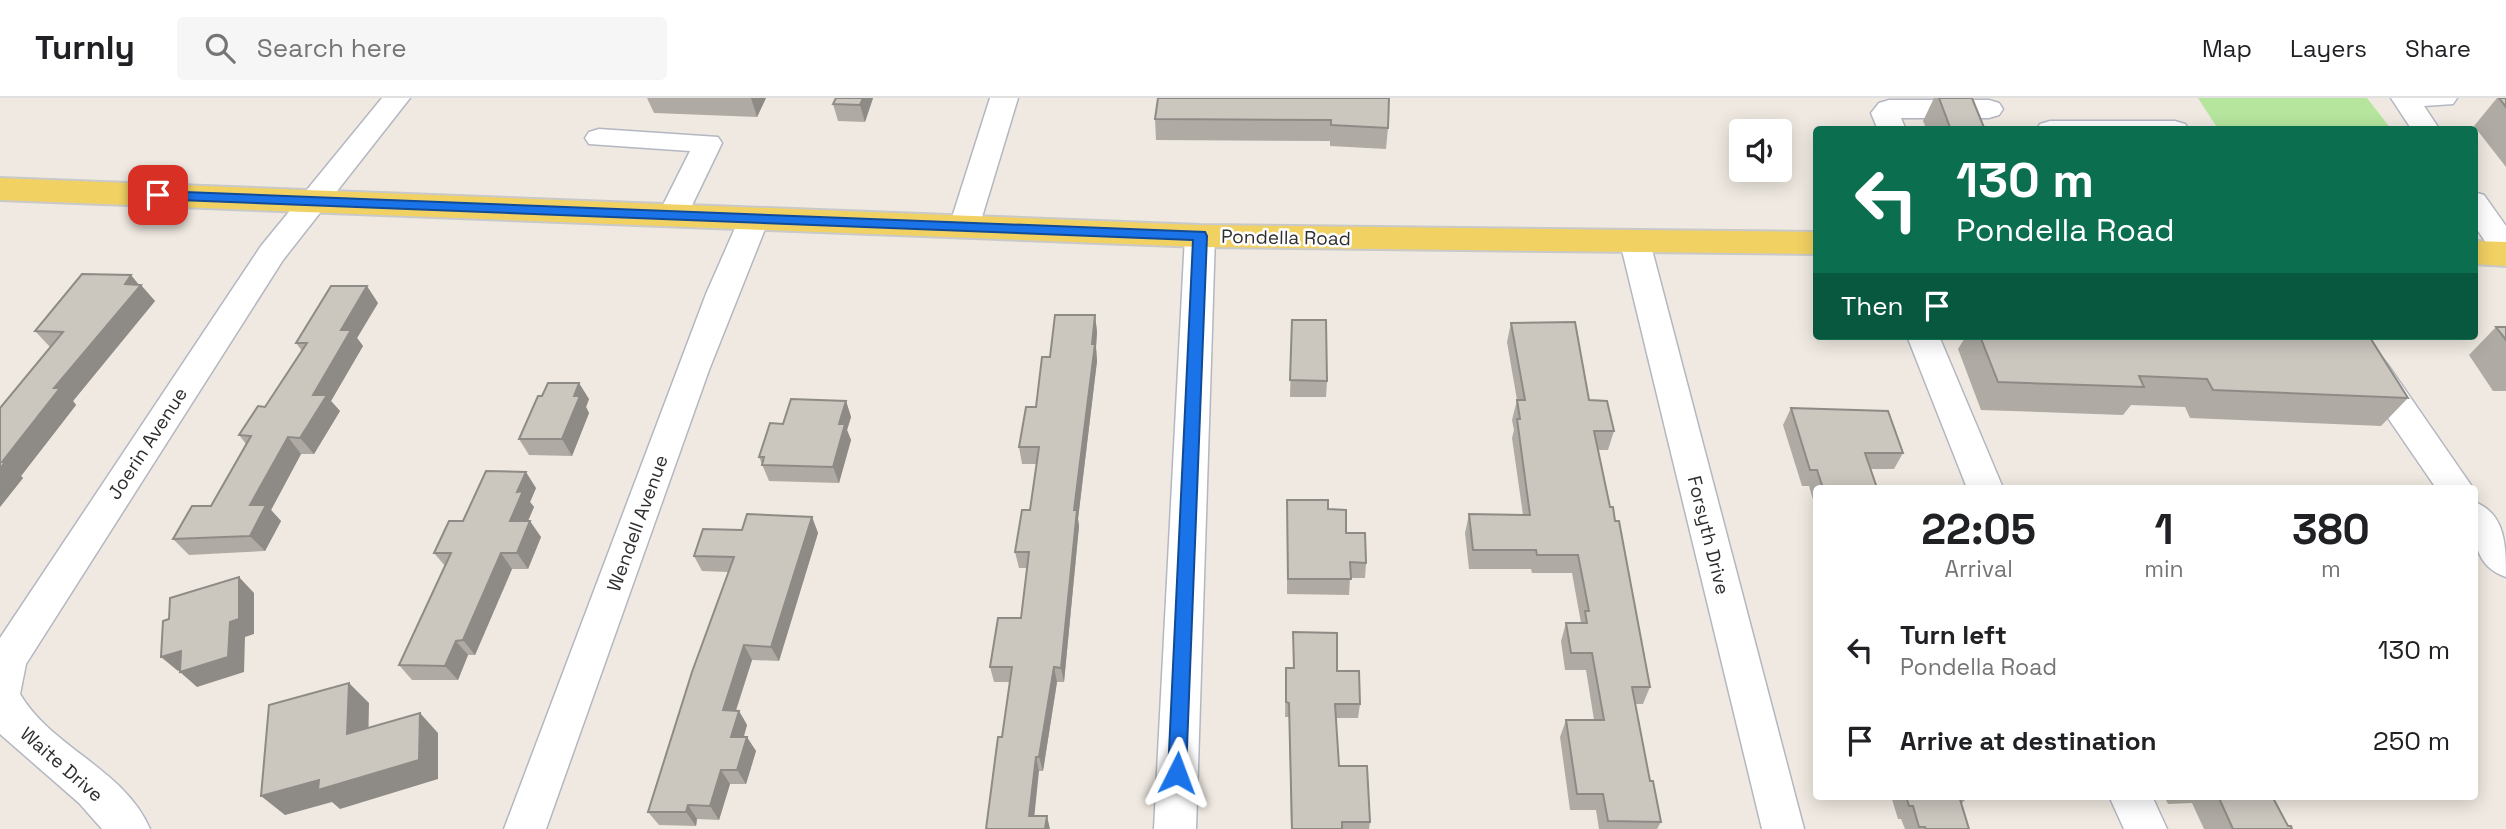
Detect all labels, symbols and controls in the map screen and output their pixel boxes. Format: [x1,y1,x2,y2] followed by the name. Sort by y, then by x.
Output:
[177,17,667,80] search box
[35,27,135,69] text: Turnly
[201,29,239,67] icon: search
[257,31,407,65] text: Search here
[2202,33,2252,64] text: Map
[2290,33,2367,64] text: Layers
[2405,33,2471,64] text: Share
[1729,119,1792,182] map controls
[1729,119,1792,182] button: sound
[1956,149,2094,211] text: 130 m
[1841,154,1932,245] icon: left
[128,165,188,225] pin
[139,176,177,214] icon: arrive
[1956,210,2175,250] text: Pondella Road
[1221,224,1351,251] street label: Pondella Road
[1918,287,1956,325] icon: arrive
[1841,289,1904,323] text: Then
[102,382,193,504] street label: Joerin Avenue
[601,451,674,595] street label: Wendell Avenue
[1682,473,1735,597] street label: Forsyth Drive
[1921,503,2036,556] text: 22:05
[2154,503,2173,556] text: 1
[2292,503,2370,556] text: 380
[1944,554,2013,584] text: Arrival
[2144,554,2184,584] text: min
[2321,554,2341,584] text: m
[1900,618,2007,652] text: Turn left
[1841,631,1879,669] icon: left
[2378,633,2450,667] text: 130 m
[1900,652,2057,682] text: Pondella Road
[15,721,108,807] street label: Waite Drive
[1841,722,1879,760] icon: arrive
[1900,724,2157,758] text: Arrive at destination
[2373,724,2450,758] text: 250 m
[1140,736,1214,810] position arrow

